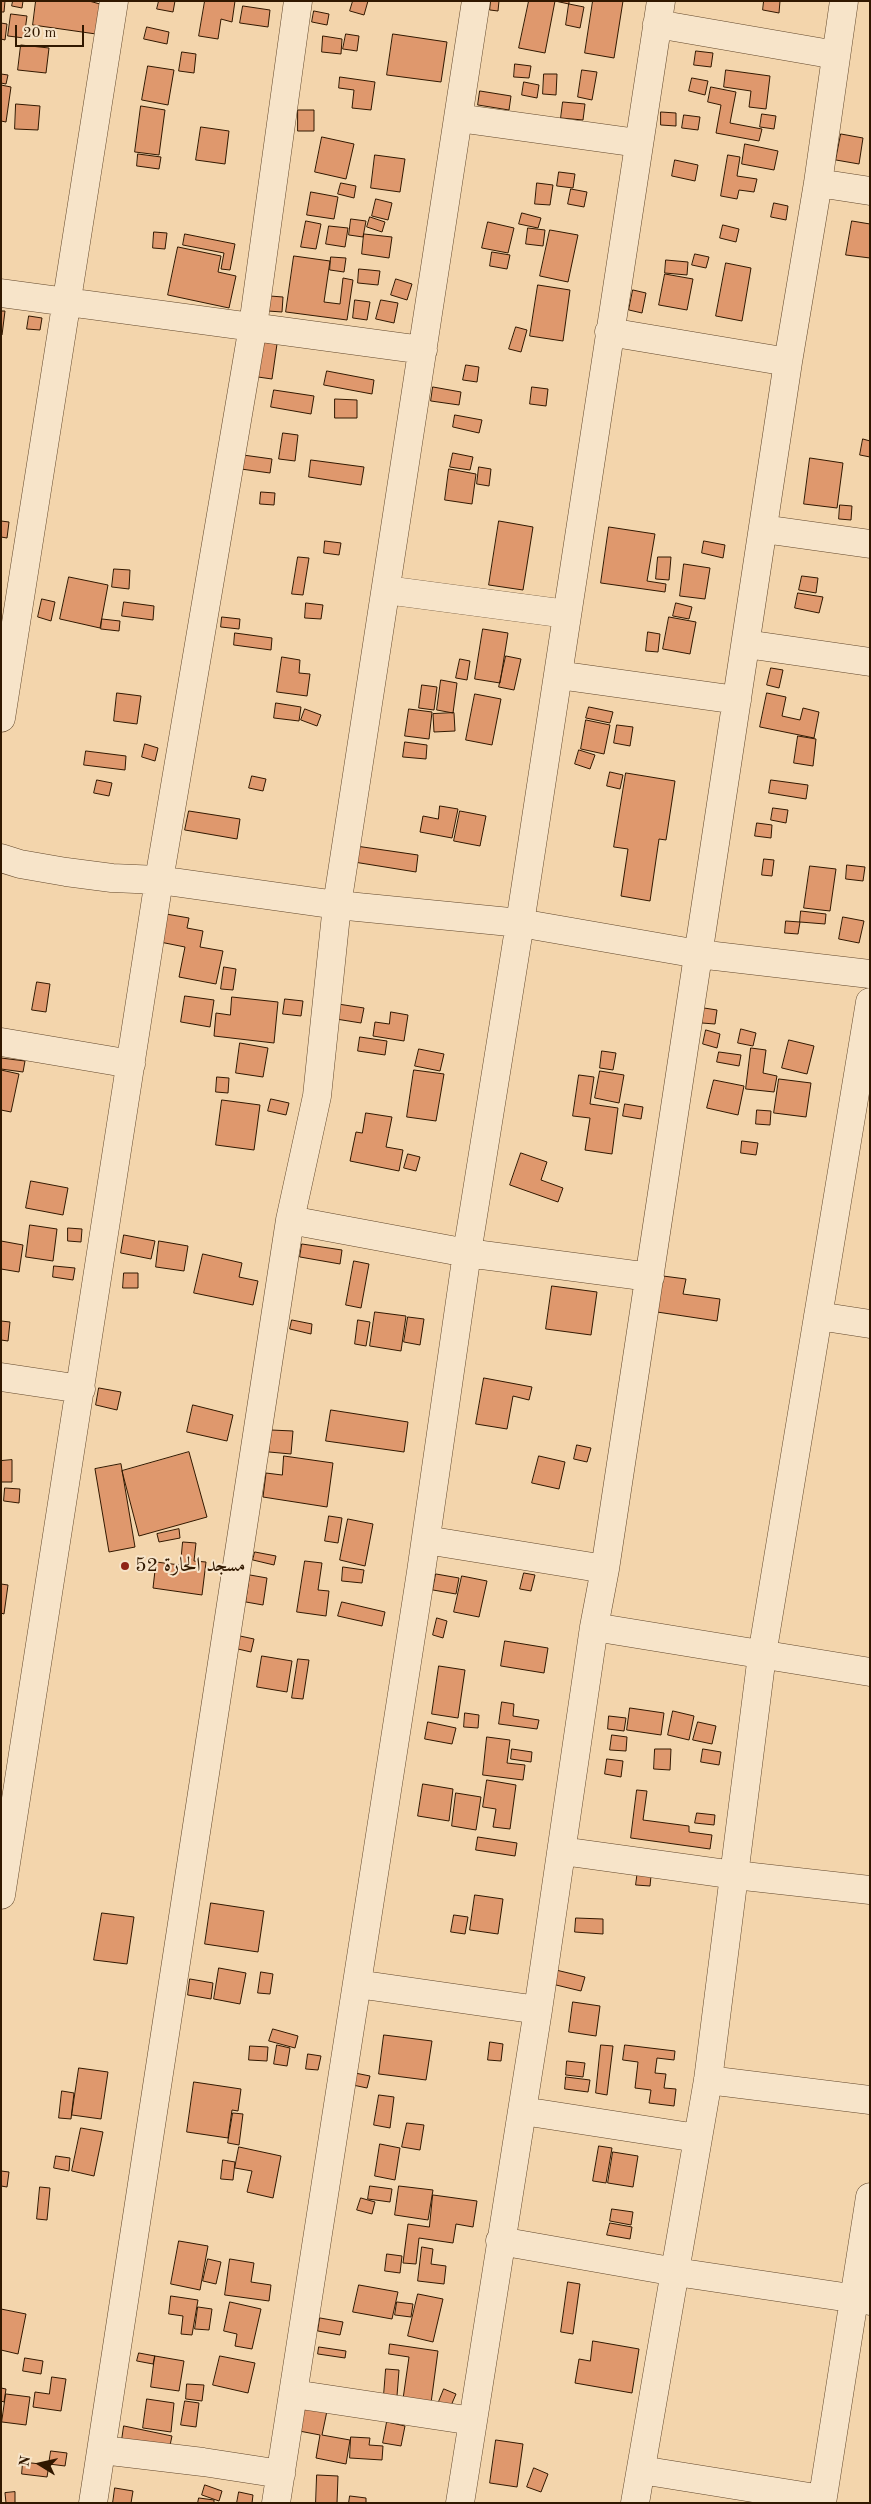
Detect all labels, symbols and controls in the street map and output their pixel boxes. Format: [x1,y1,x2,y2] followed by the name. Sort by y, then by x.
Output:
[18,15,86,47] scale bar
[23,26,57,41] text: 20 m
[135,1554,246,1578] place label: مسجد الحارة 52
[119,1560,131,1572] marker: مسجد الحارة 52
[15,2439,65,2489] north arrow
[17,2455,33,2468] text: N

